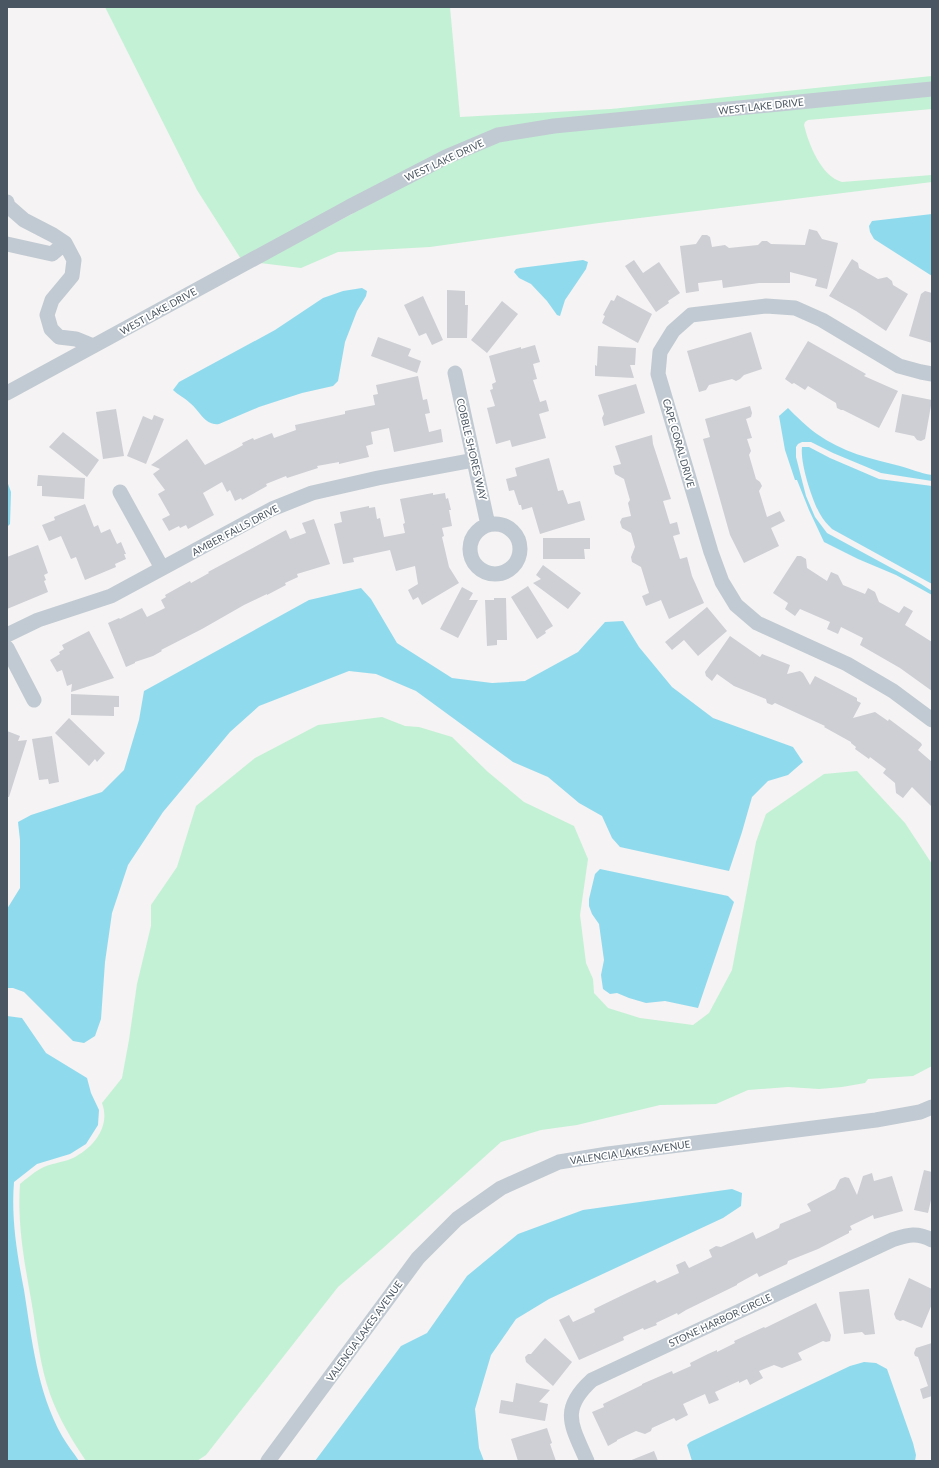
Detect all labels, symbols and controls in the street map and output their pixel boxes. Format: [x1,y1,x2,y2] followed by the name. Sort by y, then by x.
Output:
[718,96,805,116] street label: WEST LAKE DRIVE
[403,136,486,184] street label: WEST LAKE DRIVE
[118,285,199,337] street label: WEST LAKE DRIVE
[454,397,490,502] street label: COBBLE SHORES WAY
[661,397,698,489] street label: CAPE CORAL DRIVE
[190,502,281,558] street label: AMBER FALLS DRIVE
[569,1138,691,1166] street label: VALENCIA LAKES AVENUE
[323,1278,405,1384] street label: VALENCIA LAKES AVENUE
[667,1291,774,1349] street label: STONE HARBOR CIRCLE

